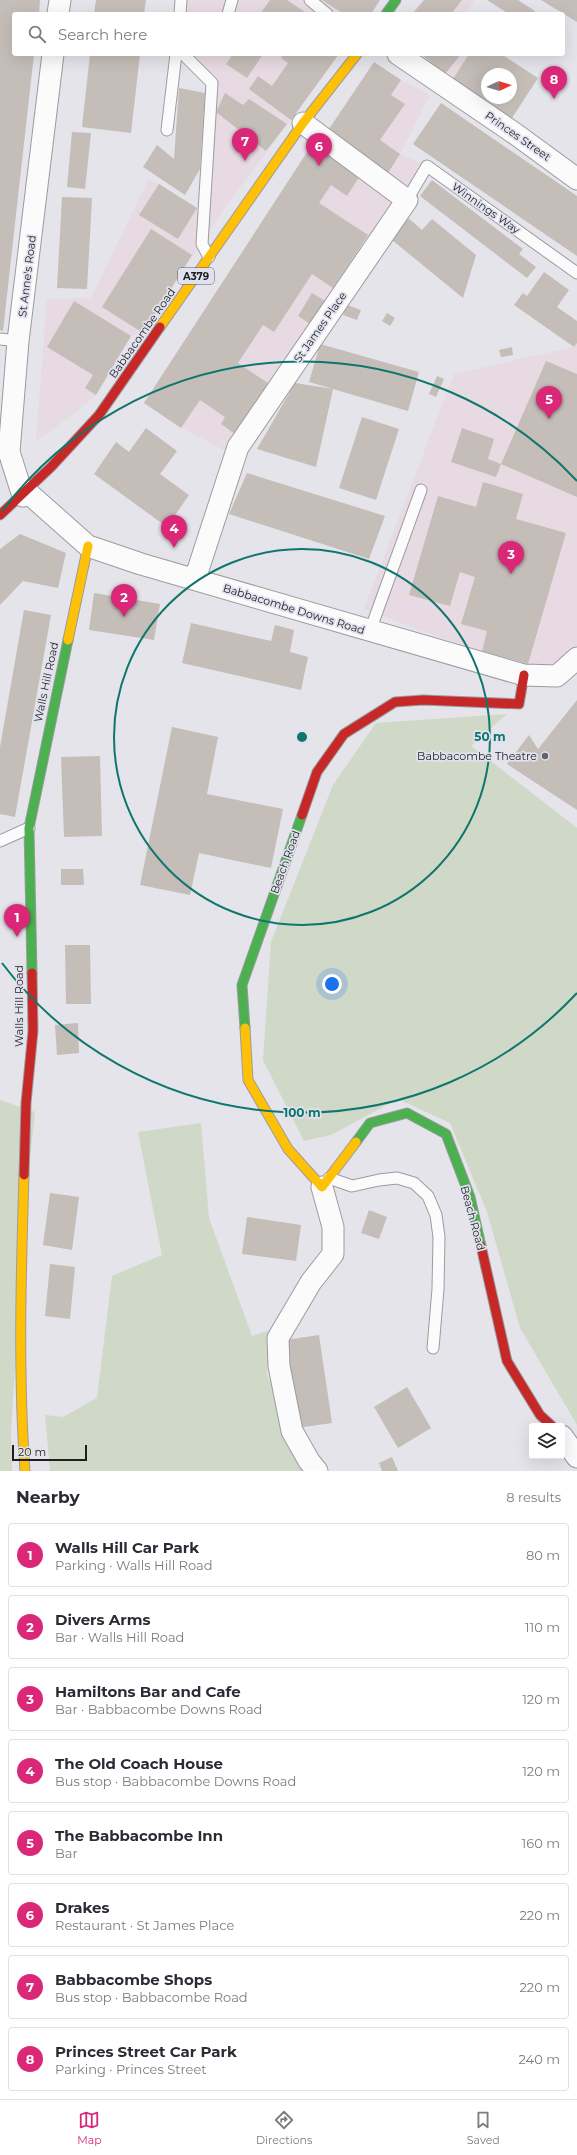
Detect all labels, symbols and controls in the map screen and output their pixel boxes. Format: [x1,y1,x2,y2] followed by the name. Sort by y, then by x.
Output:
[12,12,565,56] search box
[26,23,48,45] icon: search
[58,25,147,44] text: Search here
[541,66,567,99] pin: 8
[481,68,517,104] north arrow
[483,108,554,164] street label: Princes Street
[232,128,258,161] pin: 7
[306,133,332,166] pin: 6
[449,179,523,237] street label: Winnings Way
[15,234,39,318] street label: St Anne's Road
[178,268,214,284] road number: A379
[106,285,178,381] street label: Babbacombe Road
[291,289,350,365] street label: St James Place
[536,386,562,419] pin: 5
[161,515,187,548] pin: 4
[498,541,524,574] pin: 3
[221,581,367,637] street label: Babbacombe Downs Road
[111,584,137,617] pin: 2
[31,641,61,723] street label: Walls Hill Road
[474,729,506,744] text: 50 m
[295,730,309,744] centre of rings
[417,749,537,763] place label: Babbacombe Theatre
[540,751,550,761] marker: Babbacombe Theatre
[267,828,303,896] street label: Beach Road
[4,904,30,937] pin: 1
[12,965,26,1047] street label: Walls Hill Road
[322,974,342,994] your location
[284,1105,320,1120] text: 100 m
[458,1184,488,1252] street label: Beach Road
[529,1423,565,1459] map controls
[529,1423,565,1459] button: layers
[12,1443,87,1462] scale bar
[18,1445,46,1459] text: 20 m
[16,1487,80,1507] text: Nearby
[506,1489,561,1505] text: 8 results
[55,1538,199,1557] text: Walls Hill Car Park
[27,1547,33,1563] text: 1
[526,1547,560,1563] text: 80 m
[55,1557,213,1573] text: Parking · Walls Hill Road
[55,1610,150,1629] text: Divers Arms
[26,1619,34,1635] text: 2
[525,1619,560,1635] text: 110 m
[55,1629,184,1645] text: Bar · Walls Hill Road
[55,1682,241,1701] text: Hamiltons Bar and Cafe
[26,1691,34,1707] text: 3
[522,1691,560,1707] text: 120 m
[55,1701,262,1717] text: Bar · Babbacombe Downs Road
[55,1754,223,1773] text: The Old Coach House
[26,1763,34,1779] text: 4
[522,1763,560,1779] text: 120 m
[55,1773,296,1789] text: Bus stop · Babbacombe Downs Road
[55,1826,223,1845] text: The Babbacombe Inn
[26,1835,34,1851] text: 5
[522,1835,560,1851] text: 160 m
[55,1845,78,1861] text: Bar
[55,1898,109,1917] text: Drakes
[26,1907,34,1923] text: 6
[519,1907,560,1923] text: 220 m
[55,1917,234,1933] text: Restaurant · St James Place
[55,1970,212,1989] text: Babbacombe Shops
[26,1979,34,1995] text: 7
[519,1979,560,1995] text: 220 m
[55,1989,248,2005] text: Bus stop · Babbacombe Road
[55,2042,237,2061] text: Princes Street Car Park
[26,2051,34,2067] text: 8
[519,2051,560,2067] text: 240 m
[55,2061,207,2077] text: Parking · Princes Street
[77,2109,102,2147] tab: Map
[256,2109,312,2147] tab: Directions
[467,2109,500,2147] tab: Saved

